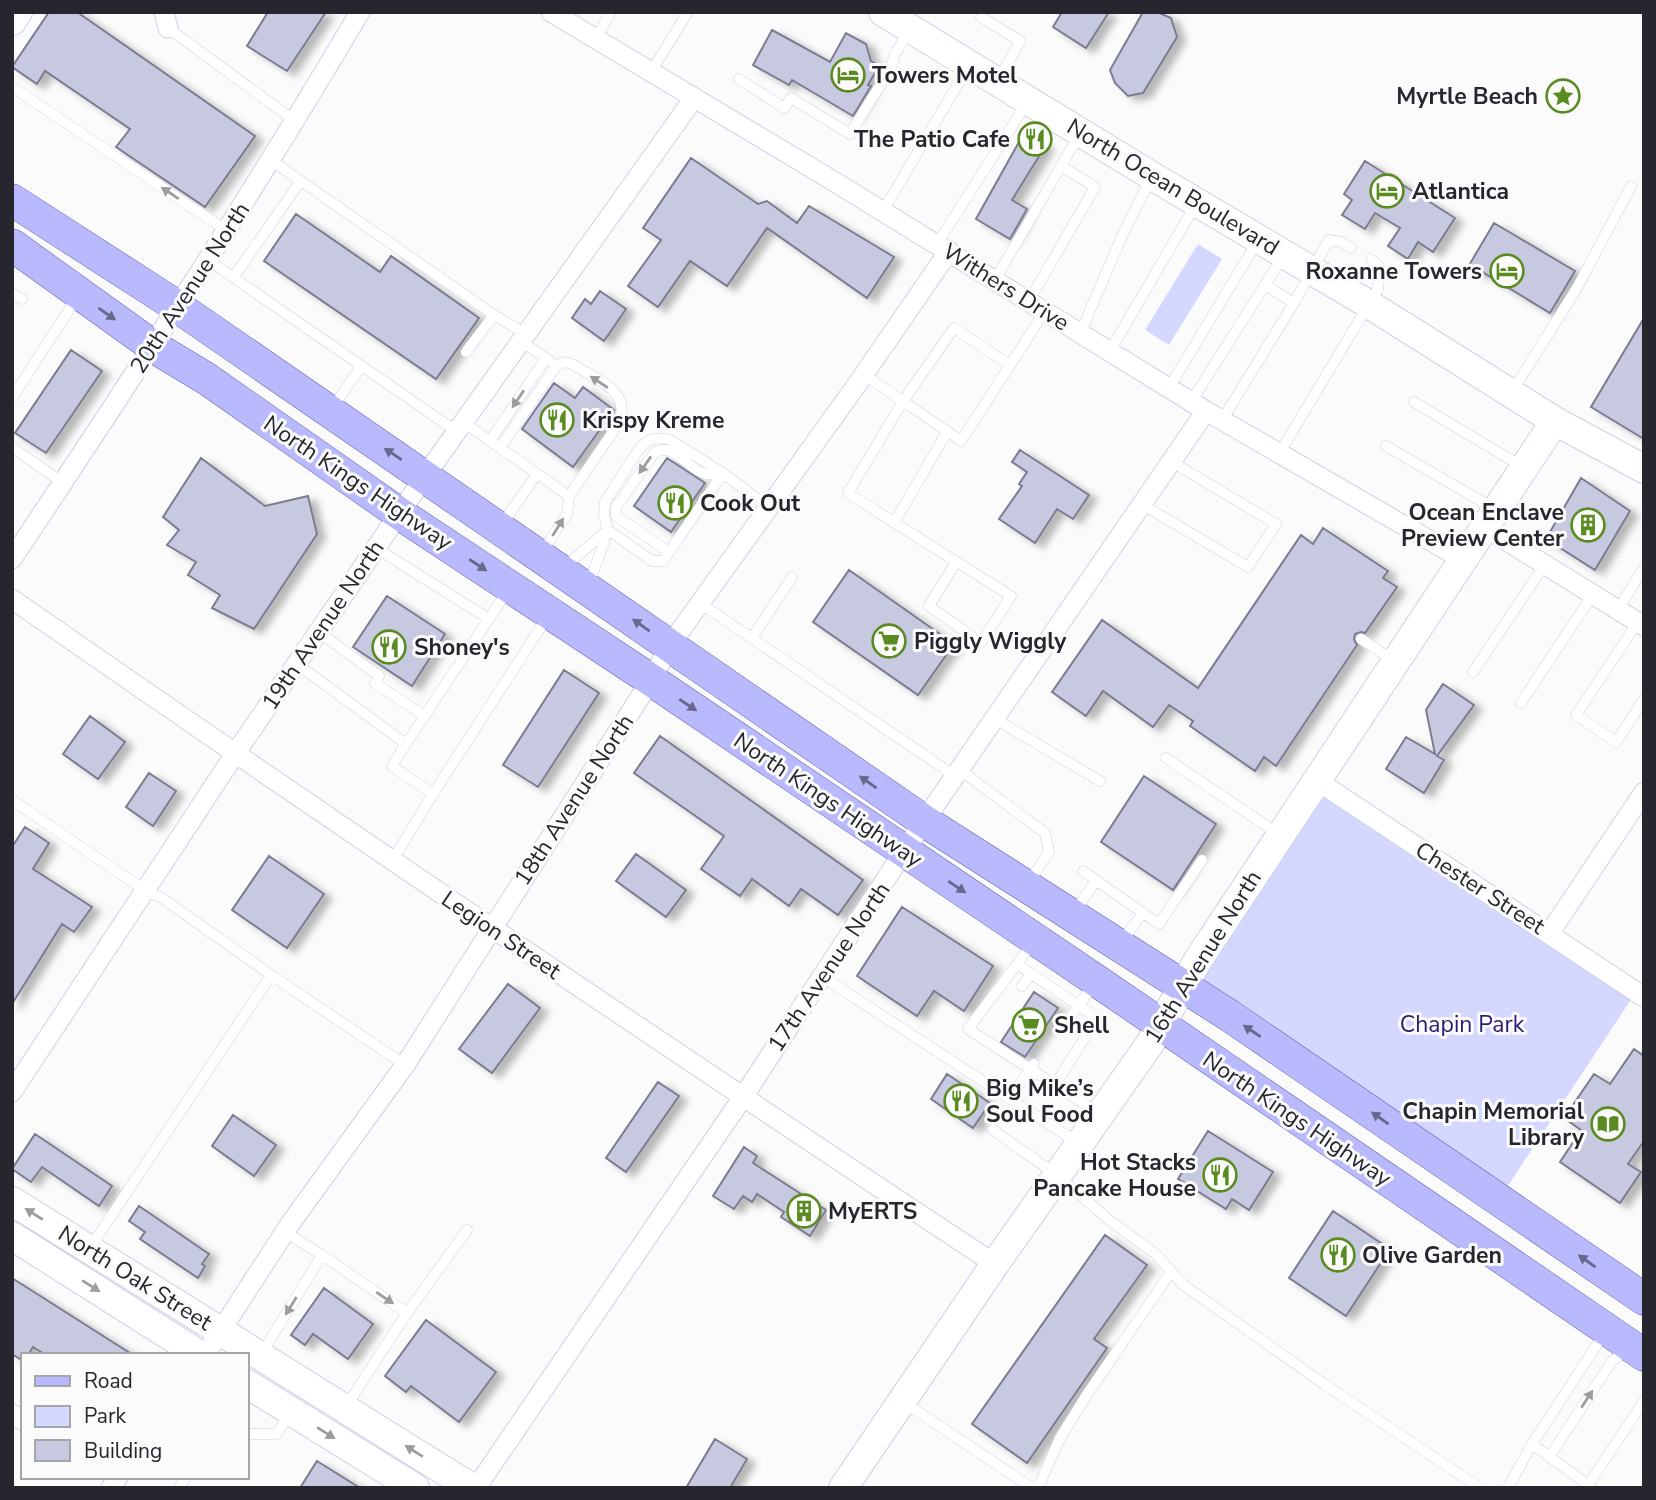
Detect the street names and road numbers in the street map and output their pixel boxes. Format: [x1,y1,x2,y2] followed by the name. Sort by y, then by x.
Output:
[1061,111,1285,263] street label: North Ocean Boulevard
[123,196,257,380] street label: 20th Avenue North
[937,236,1075,338] street label: Withers Drive
[258,408,458,558] street label: North Kings Highway
[255,534,391,716] street label: 19th Avenue North
[507,708,641,892] street label: 18th Avenue North
[728,725,928,875] street label: North Kings Highway
[1409,834,1552,942] street label: Chester Street
[1137,865,1269,1049] street label: 16th Avenue North
[761,876,897,1058] street label: 17th Avenue North
[435,884,568,987] street label: Legion Street
[1197,1044,1397,1194] street label: North Kings Highway
[52,1218,219,1338] street label: North Oak Street

